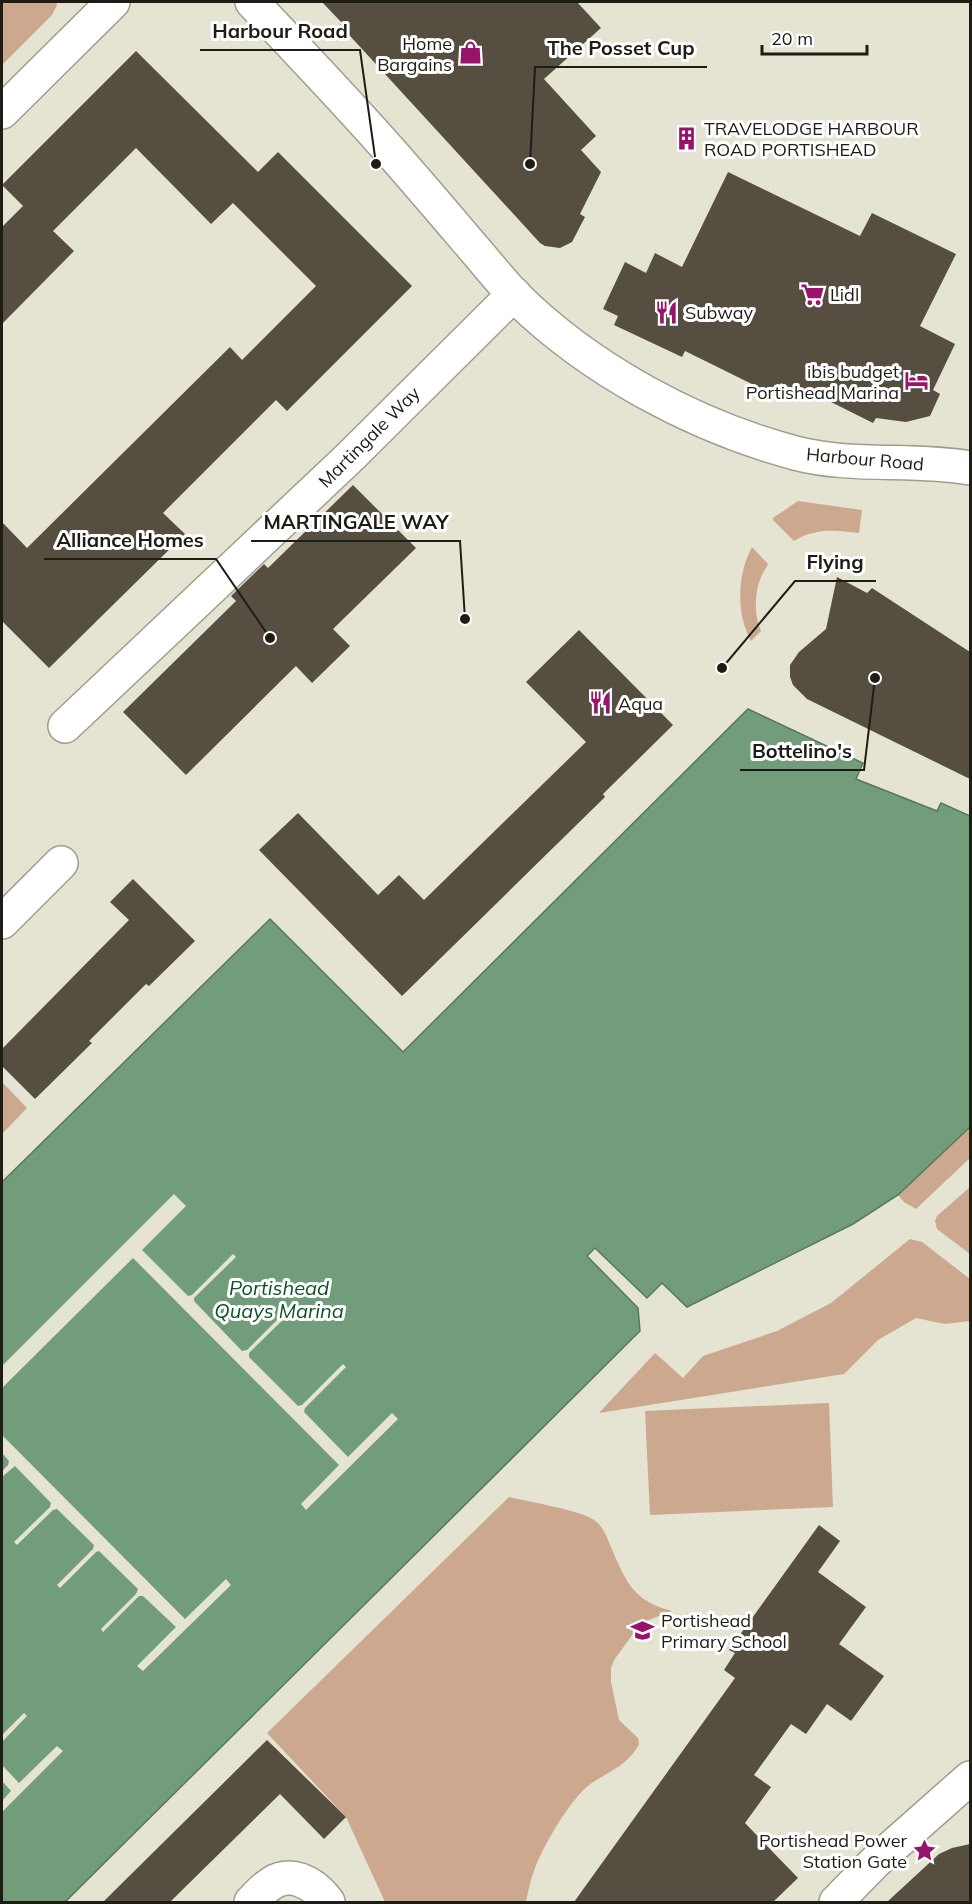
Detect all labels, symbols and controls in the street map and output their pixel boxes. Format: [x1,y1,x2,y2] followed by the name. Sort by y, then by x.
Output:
[200,12,360,50] callout: Harbour Road
[212,18,348,43] text: Harbour Road
[762,18,867,56] scale bar
[771,27,813,50] text: 20 m
[535,29,707,67] callout: The Posset Cup
[377,32,452,76] place label: Home Bargains
[547,35,695,60] text: The Posset Cup
[457,40,483,66] shop icon: Home Bargains
[704,117,919,161] place label: TRAVELODGE HARBOUR ROAD PORTISHEAD
[673,125,699,151] building icon: TRAVELODGE HARBOUR ROAD PORTISHEAD
[799,281,825,307] supermarket icon: Lidl
[830,283,859,306] place label: Lidl
[654,299,680,325] restaurant icon: Subway
[685,301,753,324] place label: Subway
[746,360,899,404] place label: ibis budget Portishead Marina
[904,368,930,394] hotel icon: ibis budget Portishead Marina
[313,381,425,493] street label: Martingale Way
[805,442,925,476] street label: Harbour Road
[251,503,460,541] callout: MARTINGALE WAY
[263,509,450,534] text: MARTINGALE WAY
[44,521,216,559] callout: Alliance Homes
[56,527,204,552] text: Alliance Homes
[795,543,876,581] callout: Flying
[806,549,864,574] text: Flying
[587,690,613,716] restaurant icon: Aqua
[618,692,663,715] place label: Aqua
[740,732,864,770] callout: Bottelino's
[752,738,852,763] text: Bottelino's
[214,1275,344,1323] water label: Portishead Quays Marina
[661,1609,787,1653] place label: Portishead Primary School
[630,1617,656,1643] school or university icon: Portishead Primary School
[759,1829,907,1873] place label: Portishead Power Station Gate
[912,1837,938,1863] place icon: Portishead Power Station Gate

